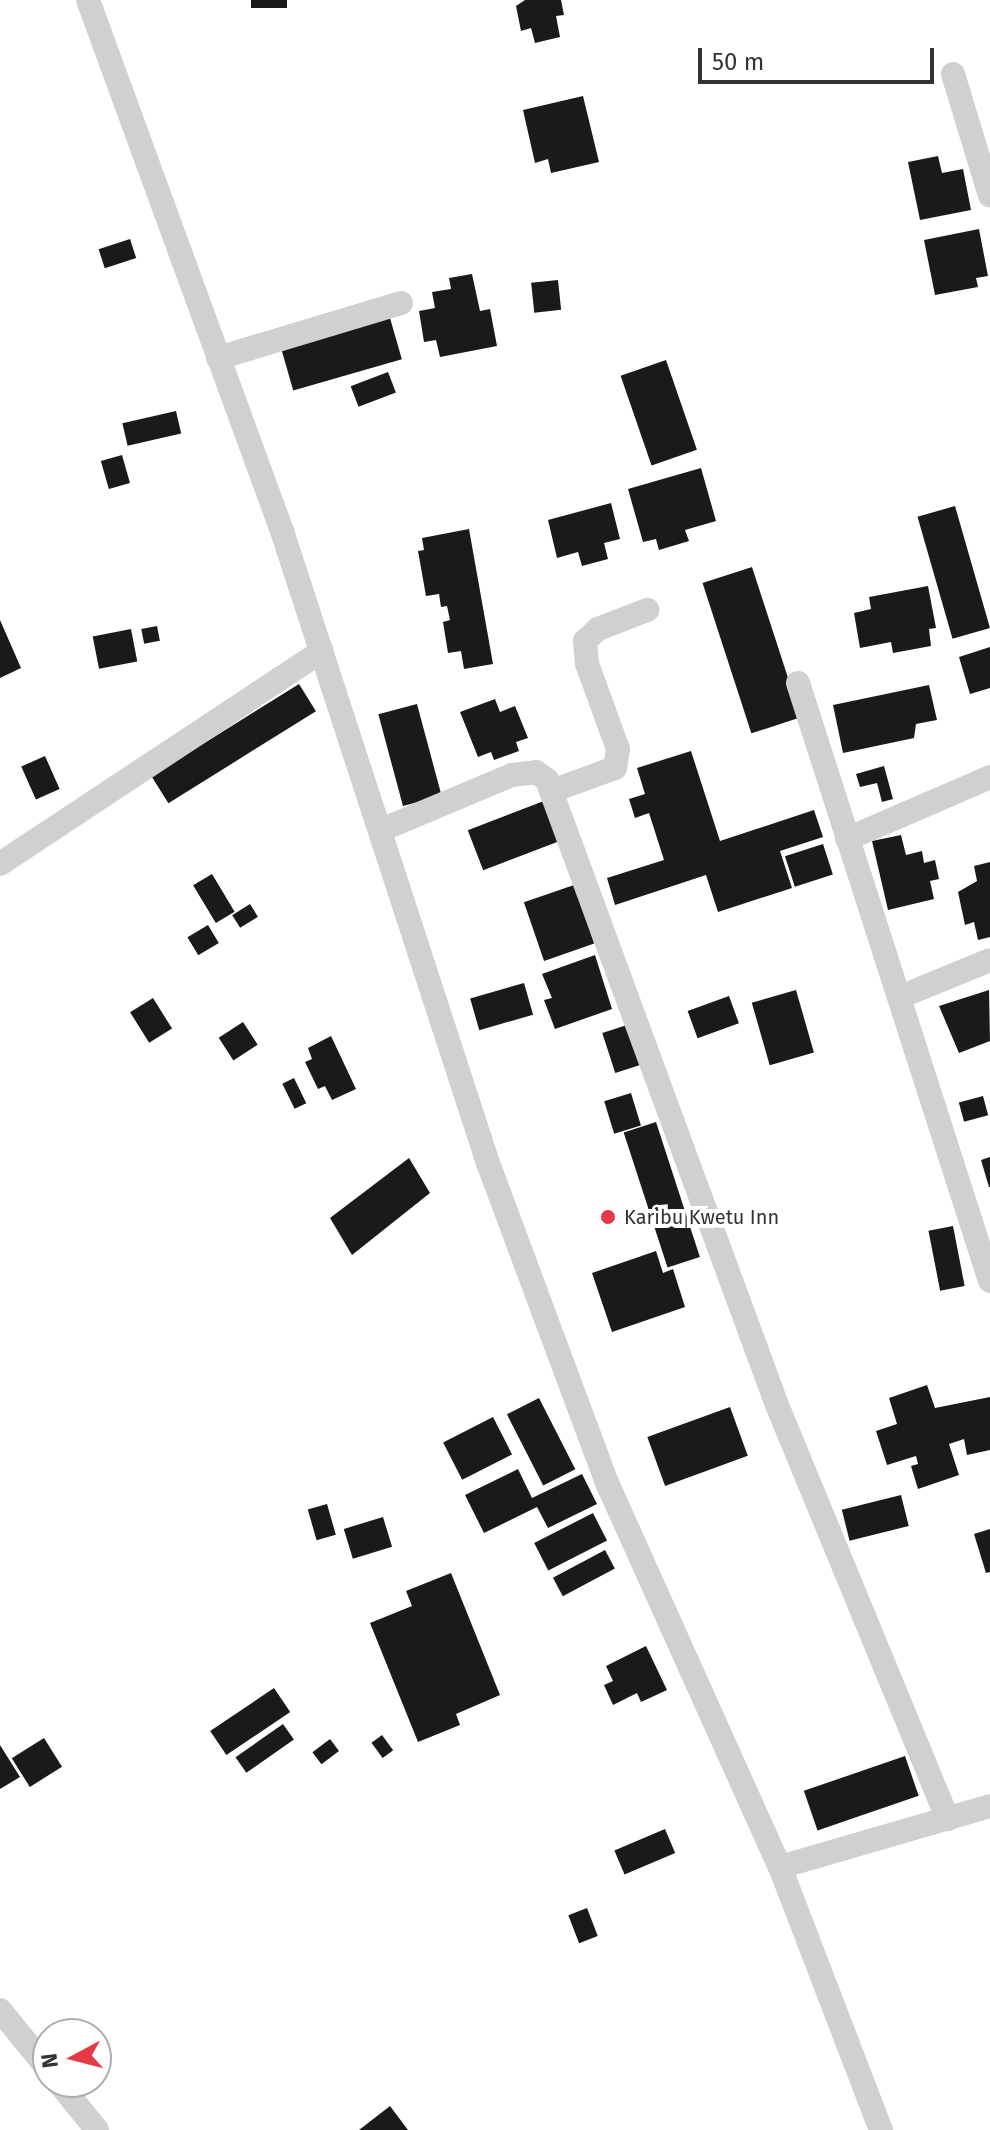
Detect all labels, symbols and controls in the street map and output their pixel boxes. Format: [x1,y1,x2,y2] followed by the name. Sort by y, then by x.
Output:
[702,32,938,82] scale bar
[712,48,764,76] text: 50 m
[624,1205,779,1229] place label: Karibu Kwetu Inn
[599,1208,617,1226] marker: Karibu Kwetu Inn
[32,2018,112,2098] north arrow
[35,2052,64,2070] text: N

